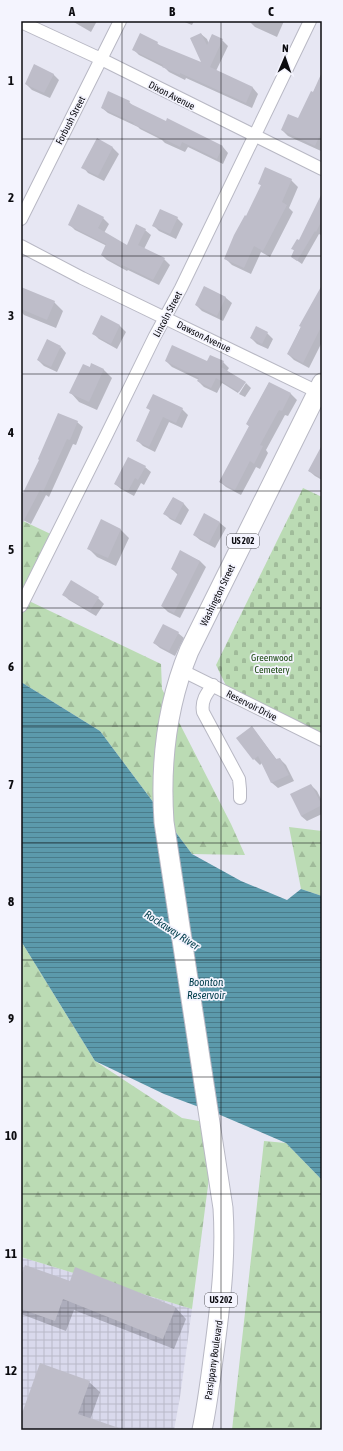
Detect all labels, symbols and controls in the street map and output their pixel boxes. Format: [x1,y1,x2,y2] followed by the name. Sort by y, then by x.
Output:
[68,4,76,19] text: A
[169,4,176,19] text: B
[268,4,274,19] text: C
[265,38,305,78] north arrow
[282,42,289,54] text: N
[8,73,14,88] text: 1
[147,79,197,112] street label: Dixon Avenue
[54,94,87,146] street label: Forbush Street
[8,190,14,205] text: 2
[151,289,184,339] street label: Lincoln Street
[8,308,14,323] text: 3
[175,319,233,354] street label: Dawson Avenue
[7,425,14,440] text: 4
[227,534,259,548] road number: US 202
[8,542,14,557] text: 5
[198,563,237,628] street label: Washington Street
[251,652,293,675] park label: Greenwood Cemetery
[8,659,14,674] text: 6
[225,688,279,723] street label: Reservoir Drive
[8,777,14,792] text: 7
[8,894,14,909] text: 8
[142,908,202,953] water label: Rockaway River
[187,976,226,1001] water label: Boonton Reservoir
[8,1011,14,1026] text: 9
[5,1128,17,1143] text: 10
[5,1246,17,1261] text: 11
[205,1293,237,1307] road number: US 202
[202,1319,225,1401] street label: Parsippany Boulevard
[5,1363,17,1378] text: 12

